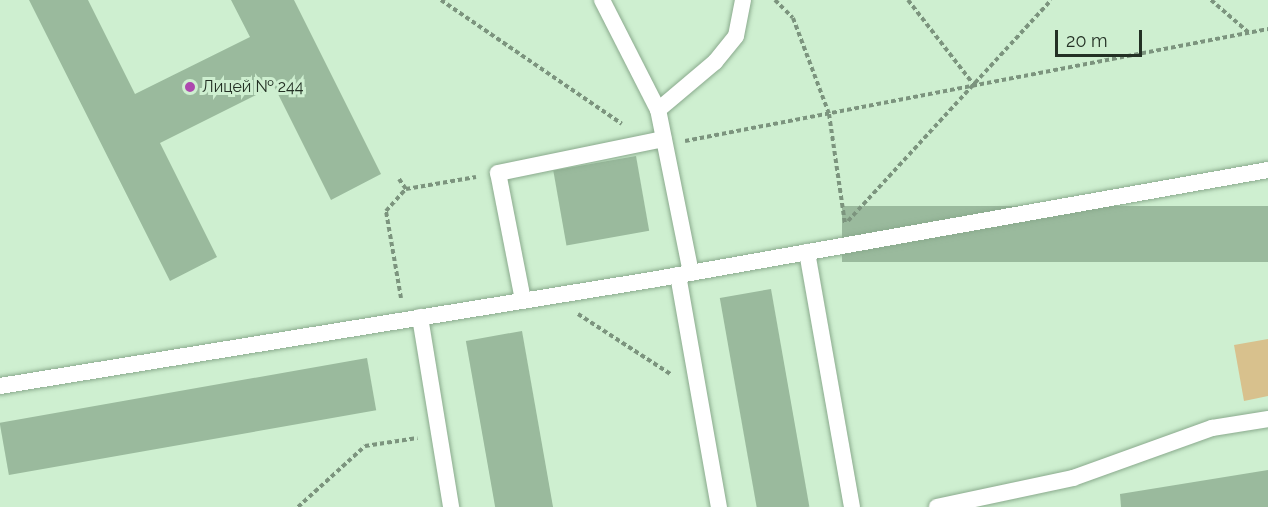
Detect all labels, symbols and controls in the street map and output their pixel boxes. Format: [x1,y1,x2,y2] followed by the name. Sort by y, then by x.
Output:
[1058,18,1145,56] scale bar
[1066,30,1108,51] text: 20 m
[202,77,304,97] place label: Лицей № 244
[183,80,197,94] marker: Лицей № 244

